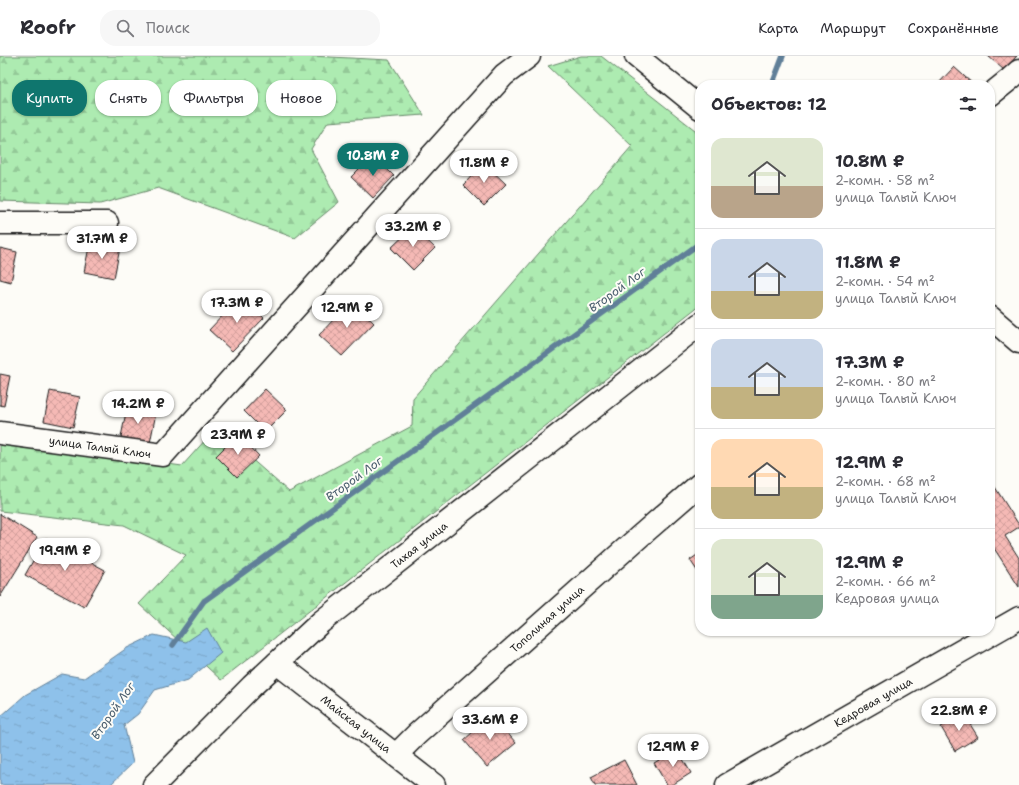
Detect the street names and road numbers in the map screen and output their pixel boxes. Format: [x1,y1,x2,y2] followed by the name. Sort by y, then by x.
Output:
[48,433,152,462] street label: улица Талый Ключ
[388,518,451,572] street label: Тихая улица
[507,582,588,657] street label: Тополиная улица
[831,674,915,731] street label: Кедровая улица
[317,692,394,757] street label: Майская улица

